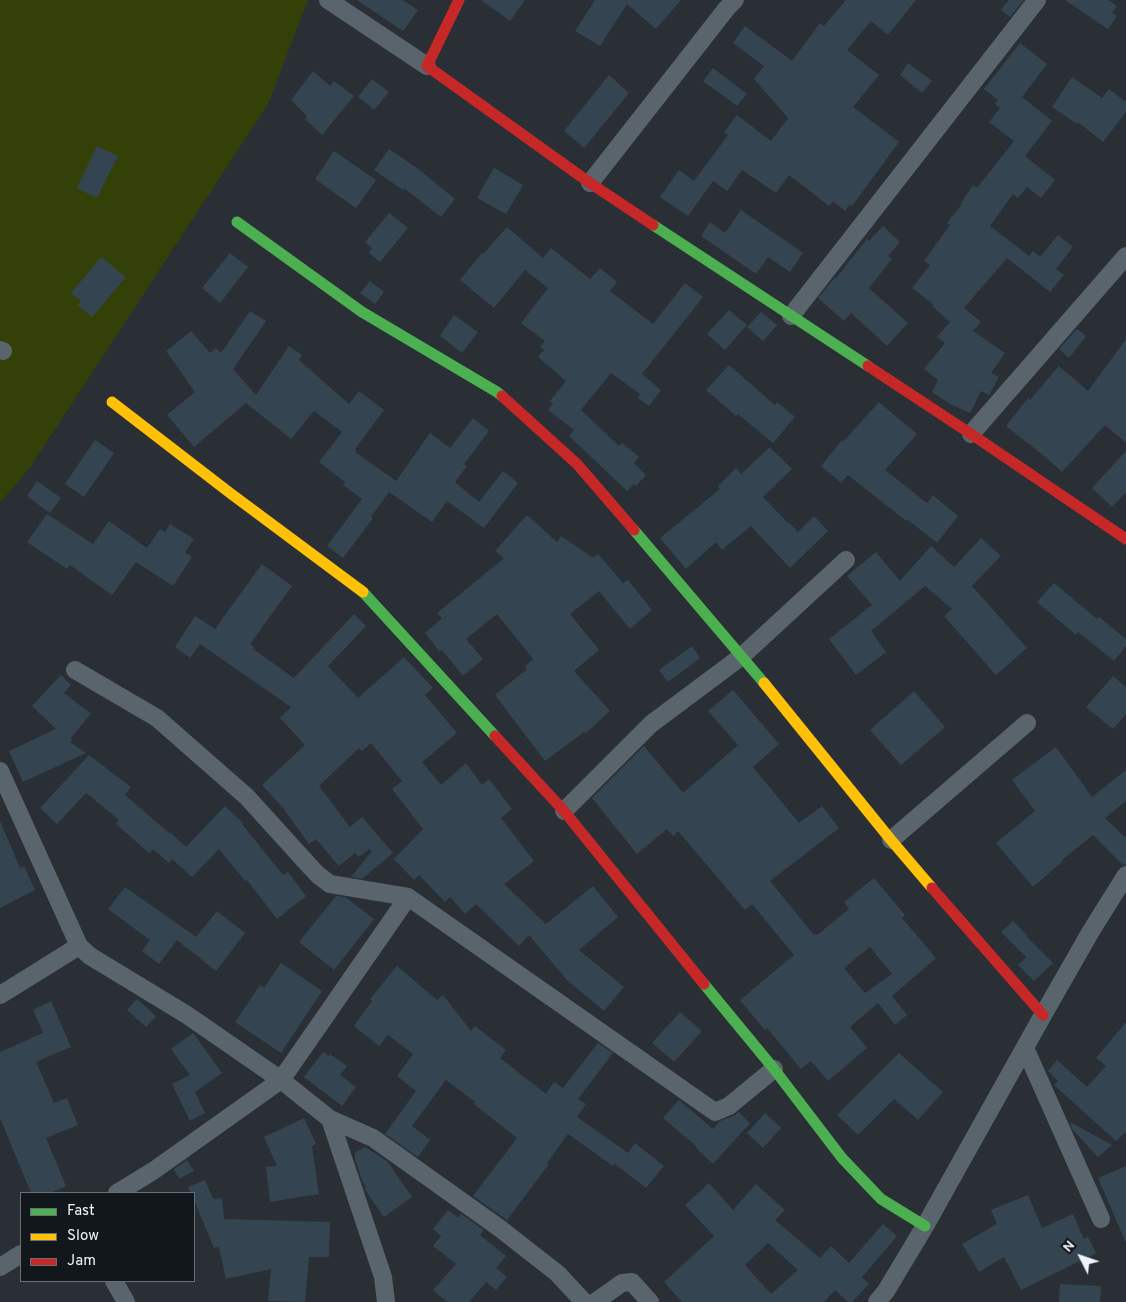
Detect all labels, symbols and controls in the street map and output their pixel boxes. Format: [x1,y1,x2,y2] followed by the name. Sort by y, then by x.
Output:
[20,1192,195,1282] legend
[67,1202,95,1221] text: Fast
[67,1227,99,1246] text: Slow
[1056,1232,1106,1282] north arrow
[1060,1237,1079,1256] text: N
[67,1252,96,1271] text: Jam

